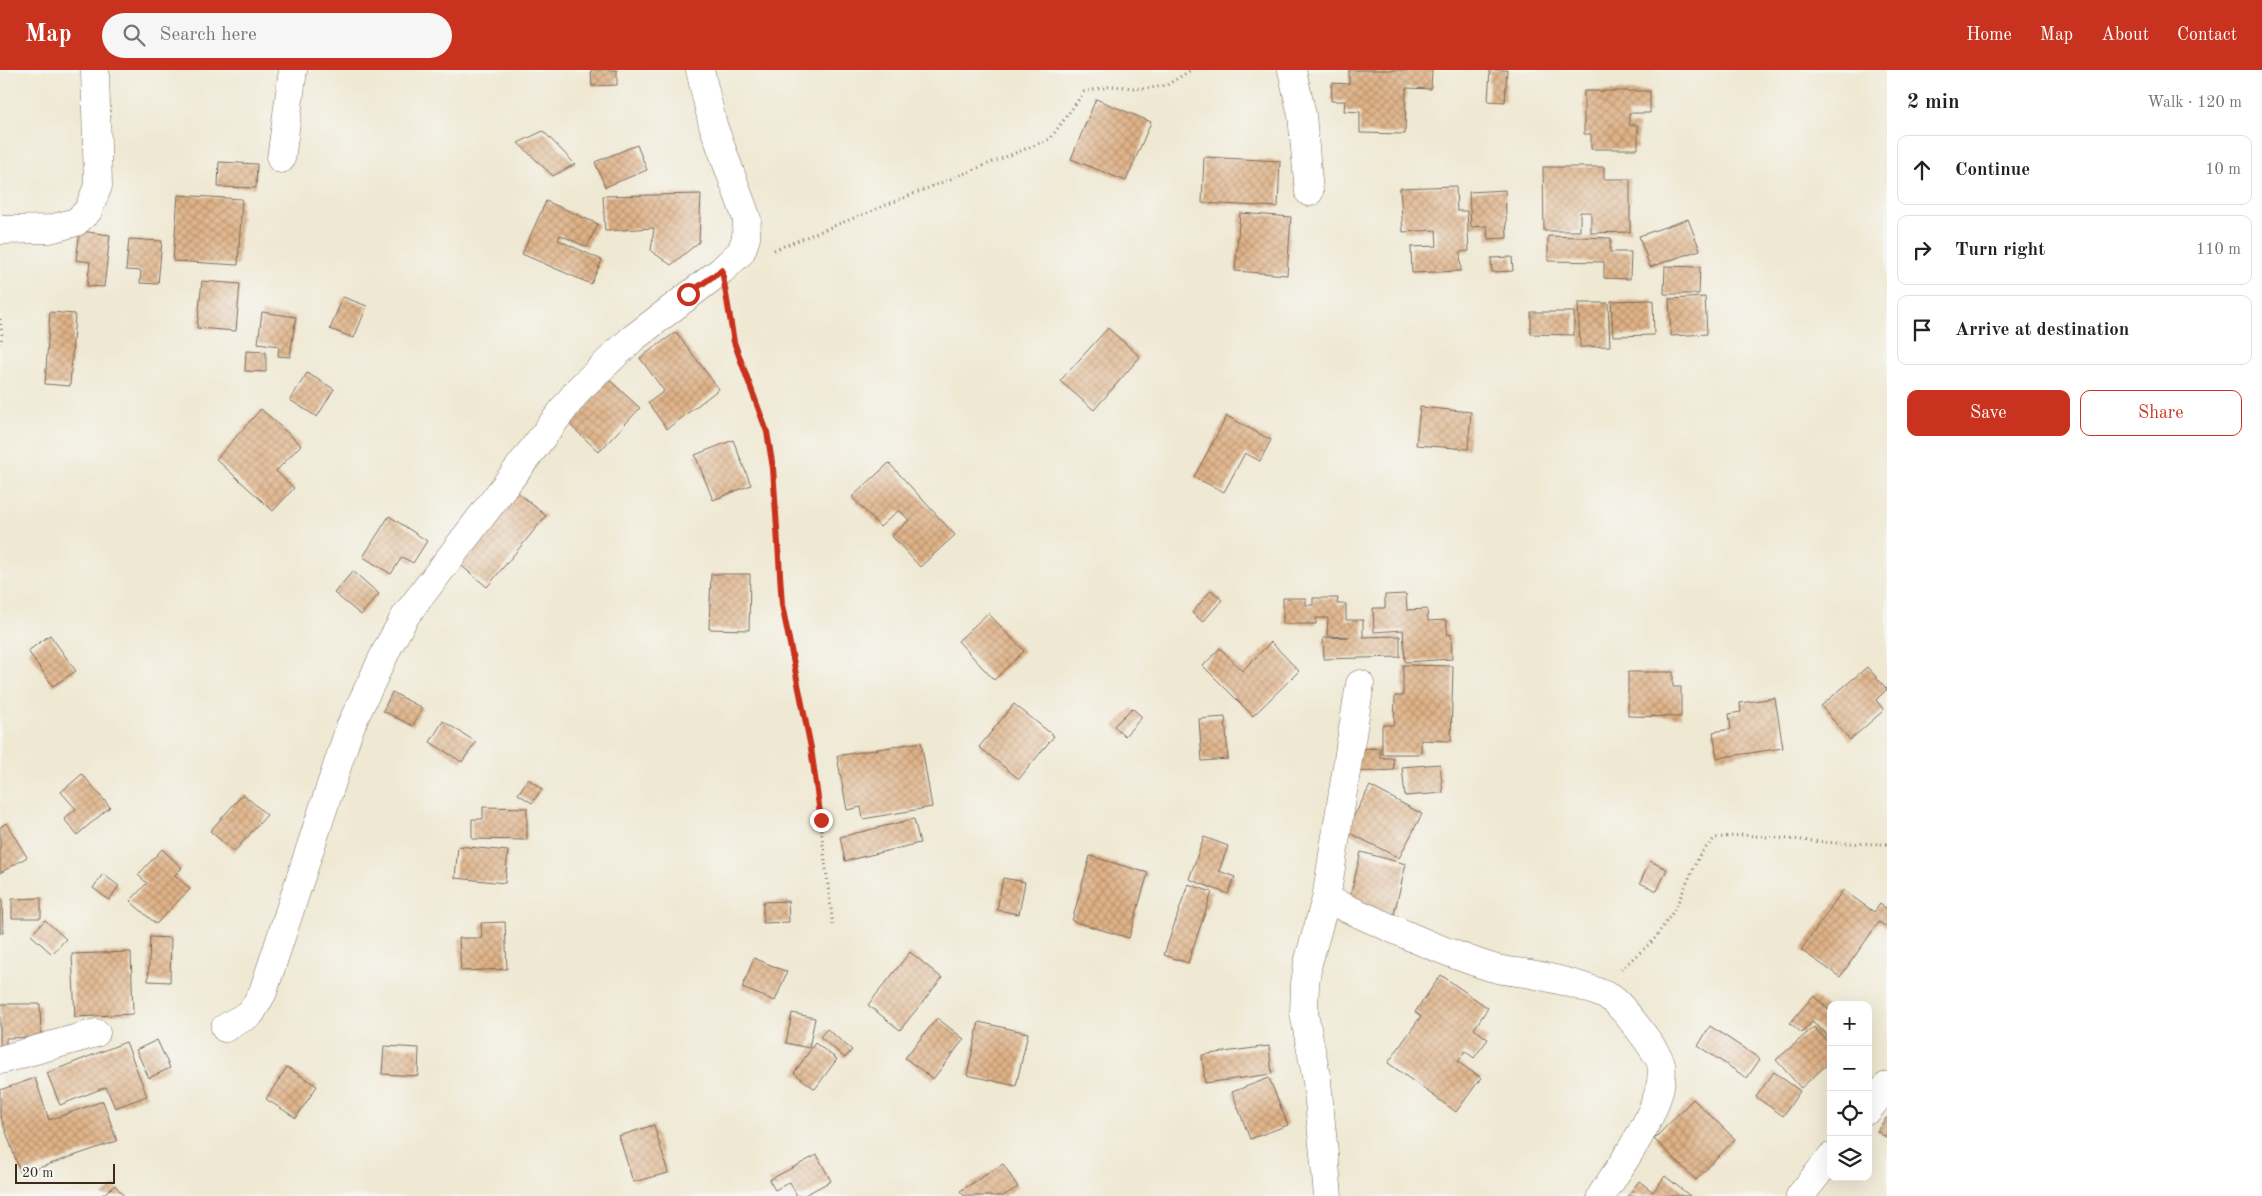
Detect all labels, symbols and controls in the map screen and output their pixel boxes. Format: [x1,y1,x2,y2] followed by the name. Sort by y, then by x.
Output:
[102,13,452,58] search box
[120,21,148,49] icon: search
[25,23,72,47] text: Map
[160,26,257,45] text: Search here
[1966,26,2012,44] text: Home
[2040,26,2073,44] text: Map
[2101,26,2149,44] text: About
[2177,26,2237,44] text: Contact
[1907,92,1960,113] text: 2 min
[2147,95,2242,111] text: Walk · 120 m
[1908,156,1936,184] icon: ahead
[1955,161,2030,180] text: Continue
[2205,162,2241,178] text: 10 m
[1908,236,1936,264] icon: right
[1955,241,2045,260] text: Turn right
[2196,242,2241,258] text: 110 m
[677,283,700,306] route start
[1908,316,1936,344] icon: arrive
[1955,321,2129,340] text: Arrive at destination
[1907,390,2070,436] button: Save
[2080,390,2242,436] button: Share
[810,809,833,832] route end
[1827,1001,1872,1181] map controls
[1827,1001,1872,1046] button: +
[1827,1046,1872,1091] button: −
[1827,1091,1872,1136] button: locate
[1827,1136,1872,1181] button: layers
[15,1161,115,1184] scale bar
[22,1166,53,1180] text: 20 m

